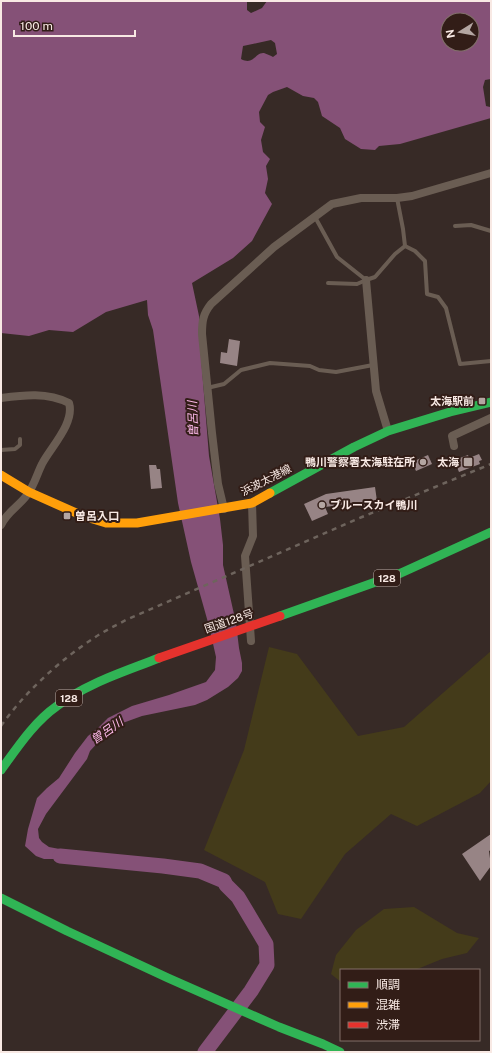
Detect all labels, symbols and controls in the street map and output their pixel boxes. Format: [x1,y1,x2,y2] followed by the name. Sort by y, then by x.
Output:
[14,12,135,38] scale bar
[440,12,480,52] north arrow
[20,19,53,33] text: 100 m
[443,29,457,39] text: N
[430,395,474,407] place label: 太海駅前
[477,396,487,406] marker: 太海駅前
[185,399,201,437] water label: 曽呂川
[305,456,415,468] place label: 鴨川警察署太海駐在所
[437,456,459,468] place label: 太海
[462,456,474,468] marker: 太海
[418,457,428,467] marker: 鴨川警察署太海駐在所
[239,462,293,498] street label: 浜波太港線
[330,499,417,511] place label: ブルースカイ鴨川
[317,500,327,510] marker: ブルースカイ鴨川
[75,510,119,522] place label: 曽呂入口
[62,511,72,521] marker: 曽呂入口
[374,570,400,586] road number: 128
[203,607,255,635] street label: 国道128号
[56,690,82,706] road number: 128
[88,714,127,747] water label: 曽呂川
[340,969,480,1041] legend
[376,978,400,992] text: 順調
[376,998,400,1012] text: 混雑
[376,1018,400,1032] text: 渋滞

